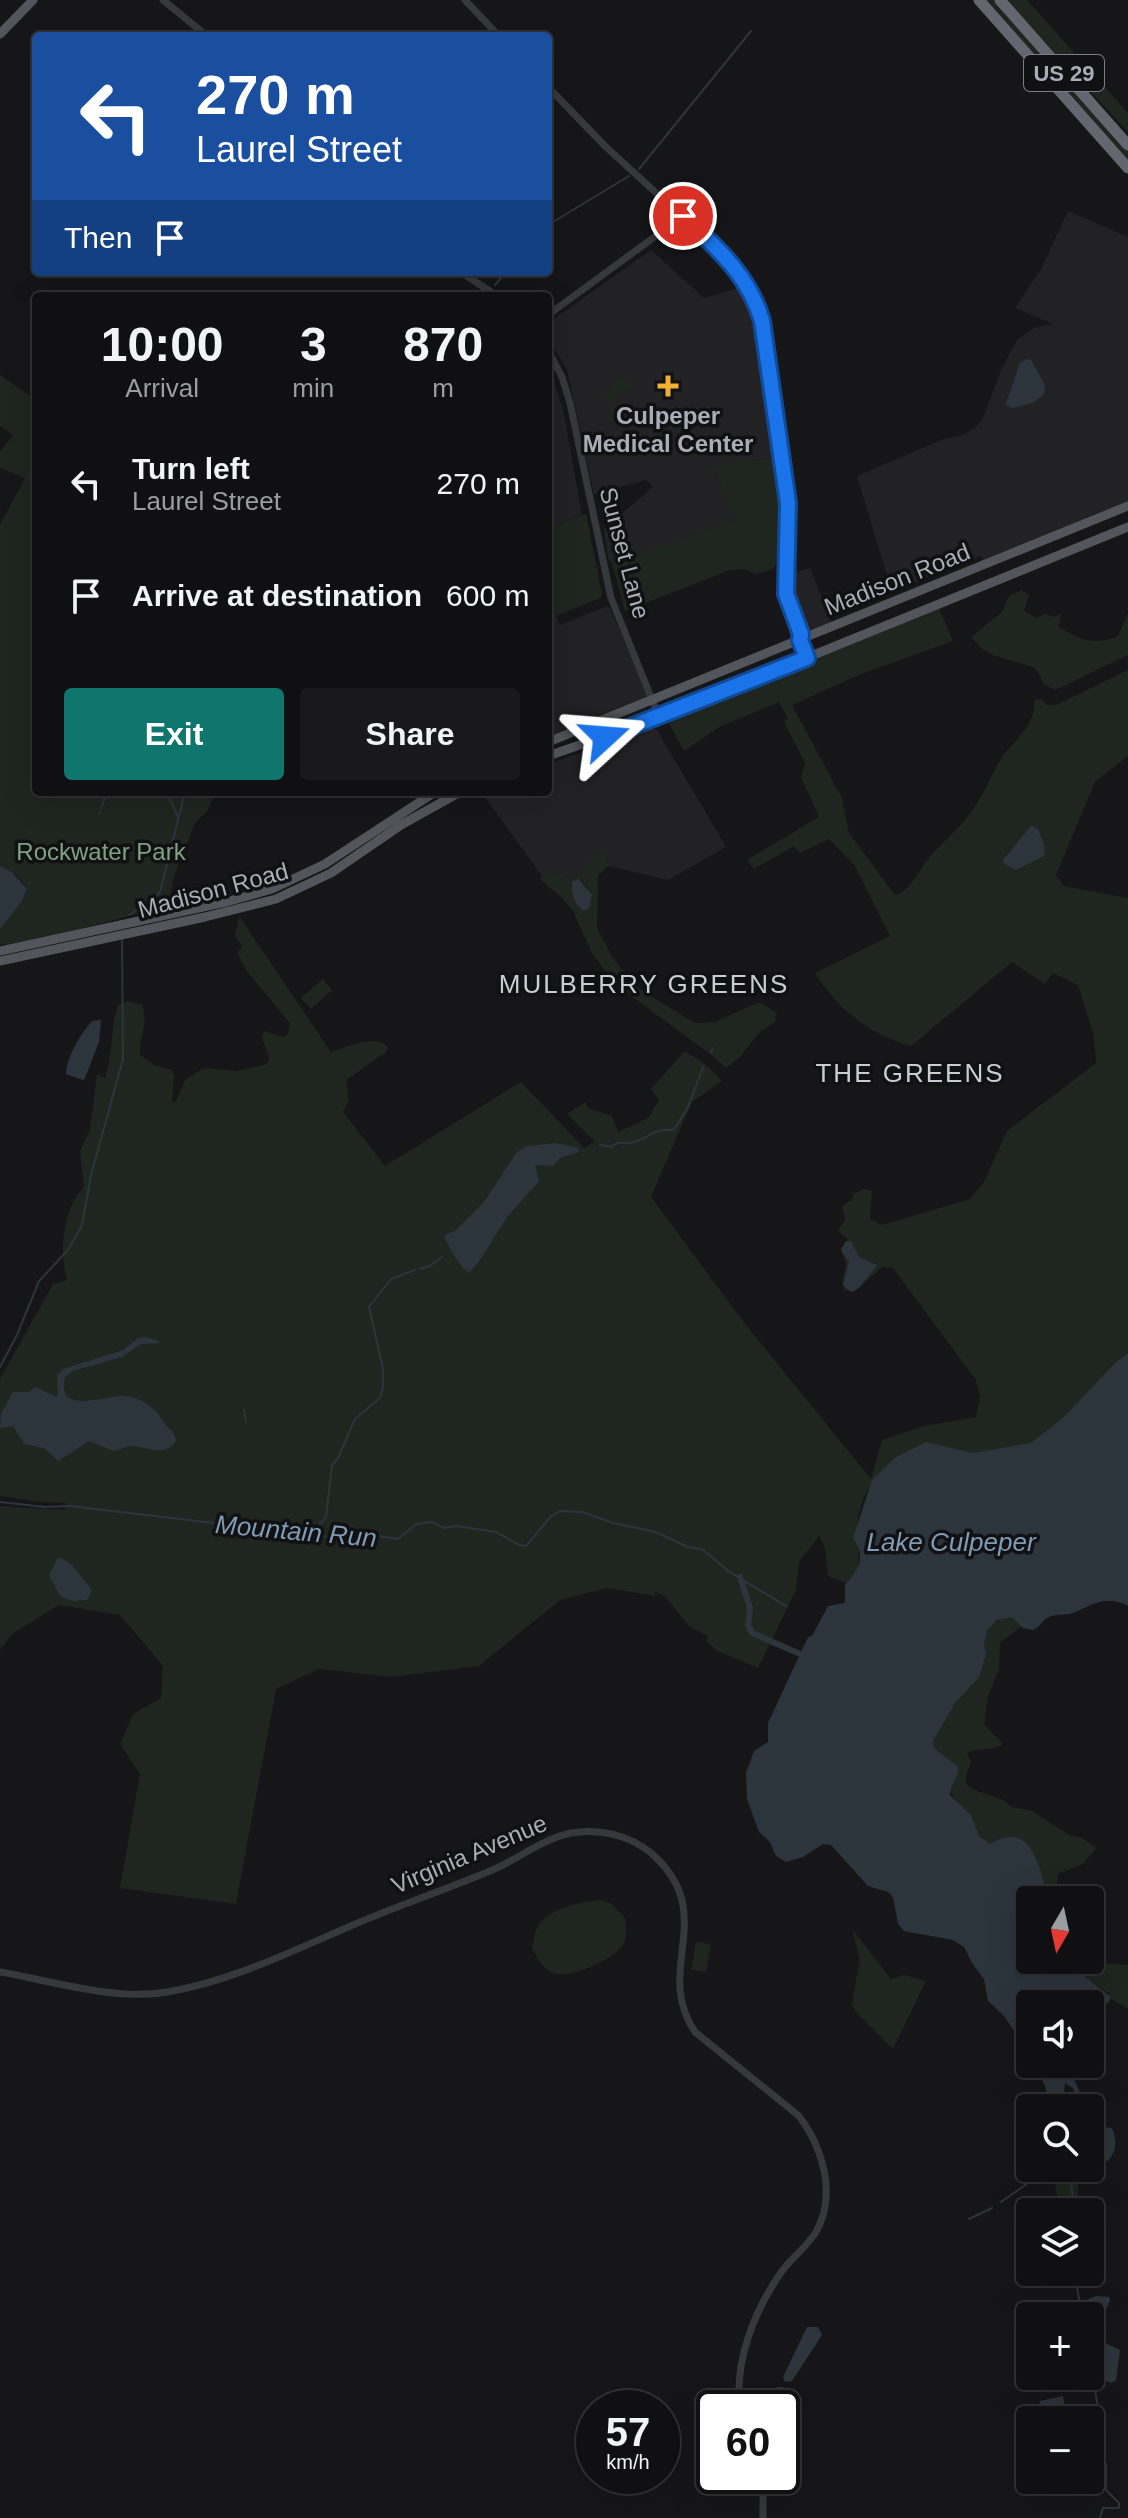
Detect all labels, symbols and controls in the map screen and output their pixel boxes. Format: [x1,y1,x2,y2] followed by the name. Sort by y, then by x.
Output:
[1024,55,1104,91] road number: US 29
[196,63,355,126] text: 270 m
[64,64,168,168] icon: left
[196,129,402,170] text: Laurel Street
[649,182,717,250] pin
[661,194,705,238] icon: arrive
[148,216,192,260] icon: arrive
[64,221,132,254] text: Then
[101,318,224,371] text: 10:00
[300,318,327,371] text: 3
[403,318,483,371] text: 870
[125,373,199,403] text: Arrival
[292,373,334,403] text: min
[432,373,454,403] text: m
[657,375,679,397] marker: Culpeper Medical Center
[583,402,753,457] place label: Culpeper Medical Center
[132,452,250,485] text: Turn left
[64,462,108,506] icon: left
[437,467,520,500] text: 270 m
[595,484,655,622] street label: Sunset Lane
[132,486,281,516] text: Laurel Street
[820,537,974,621] street label: Madison Road
[64,574,108,618] icon: arrive
[132,579,422,612] text: Arrive at destination
[446,579,529,612] text: 600 m
[64,688,284,780] button: Exit
[300,688,520,780] button: Share
[563,695,647,779] position arrow
[16,838,187,865] park label: Rockwater Park
[135,857,291,923] street label: Madison Road
[499,969,789,999] district label: MULBERRY GREENS
[815,1058,1005,1088] district label: THE GREENS
[214,1509,378,1553] water label: Mountain Run
[866,1527,1037,1557] water label: Lake Culpeper
[387,1809,551,1899] street label: Virginia Avenue
[1016,1886,1104,1974] north arrow
[1016,1886,1104,2494] map controls
[1016,1990,1104,2078] button: sound
[1016,2094,1104,2182] button: search
[1016,2198,1104,2286] button: layers
[1016,2302,1104,2390] button: +
[696,2390,800,2494] speed limit sign: 60
[1016,2406,1104,2494] button: −
[606,2410,650,2454] text: 57
[606,2451,650,2473] text: km/h

